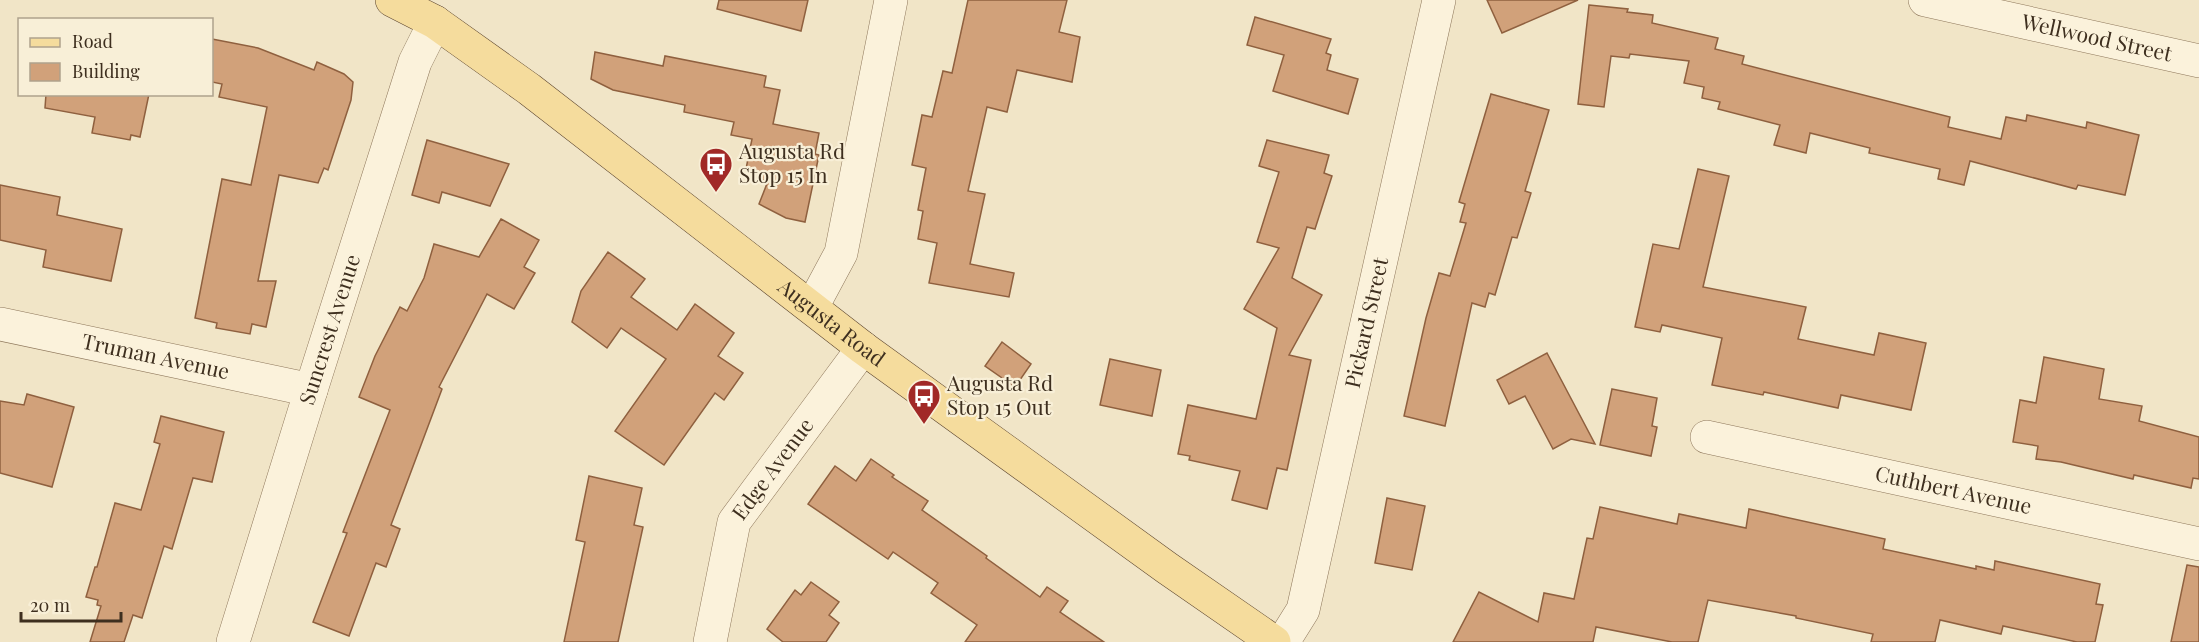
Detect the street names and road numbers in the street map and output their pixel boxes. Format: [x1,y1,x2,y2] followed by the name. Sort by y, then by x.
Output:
[2018,6,2176,67] street label: Wellwood Street
[291,250,365,408] street label: Suncrest Avenue
[1337,254,1393,390] street label: Pickard Street
[772,271,892,372] street label: Augusta Road
[80,326,232,384] street label: Truman Avenue
[724,411,819,525] street label: Edge Avenue
[1873,458,2034,519] street label: Cuthbert Avenue

